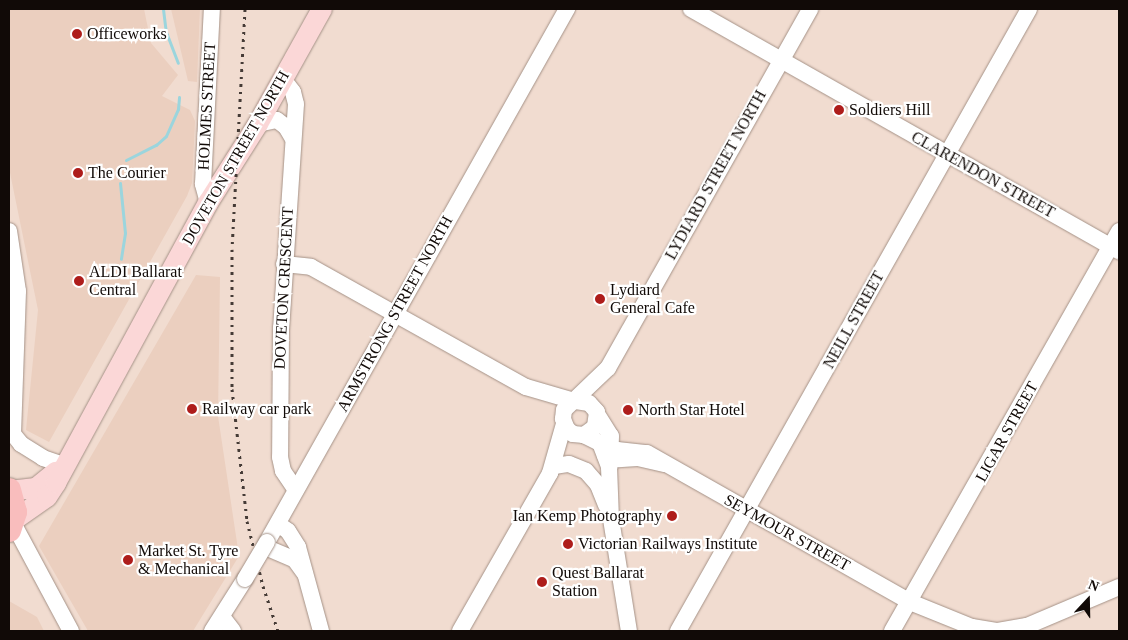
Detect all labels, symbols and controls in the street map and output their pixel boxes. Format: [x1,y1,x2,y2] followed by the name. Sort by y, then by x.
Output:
[87,24,167,44] place label: Officeworks
[71,28,83,40] marker: Officeworks
[194,41,220,171] street label: HOLMES STREET
[178,68,294,248] street label: DOVETON STREET NORTH
[661,87,771,263] street label: LYDIARD STREET NORTH
[849,100,930,120] place label: Soldiers Hill
[833,104,845,116] marker: Soldiers Hill
[908,127,1058,223] street label: CLARENDON STREET
[88,163,166,183] place label: The Courier
[72,167,84,179] marker: The Courier
[270,206,298,370] street label: DOVETON CRESCENT
[333,213,457,415] street label: ARMSTRONG STREET NORTH
[89,262,182,300] place label: ALDI Ballarat Central
[819,268,889,372] street label: NEILL STREET
[73,275,85,287] marker: ALDI Ballarat Central
[610,280,695,318] place label: Lydiard General Cafe
[594,293,606,305] marker: Lydiard General Cafe
[972,379,1042,485] street label: LIGAR STREET
[202,399,311,419] place label: Railway car park
[638,400,745,420] place label: North Star Hotel
[186,403,198,415] marker: Railway car park
[622,404,634,416] marker: North Star Hotel
[721,490,853,576] street label: SEYMOUR STREET
[513,506,662,526] place label: Ian Kemp Photography
[666,510,678,522] marker: Ian Kemp Photography
[578,534,757,554] place label: Victorian Railways Institute
[562,538,574,550] marker: Victorian Railways Institute
[138,541,239,579] place label: Market St. Tyre & Mechanical
[122,554,134,566] marker: Market St. Tyre & Mechanical
[552,563,644,601] place label: Quest Ballarat Station
[1063,575,1113,625] north arrow
[536,576,548,588] marker: Quest Ballarat Station
[1086,577,1101,594] text: N

